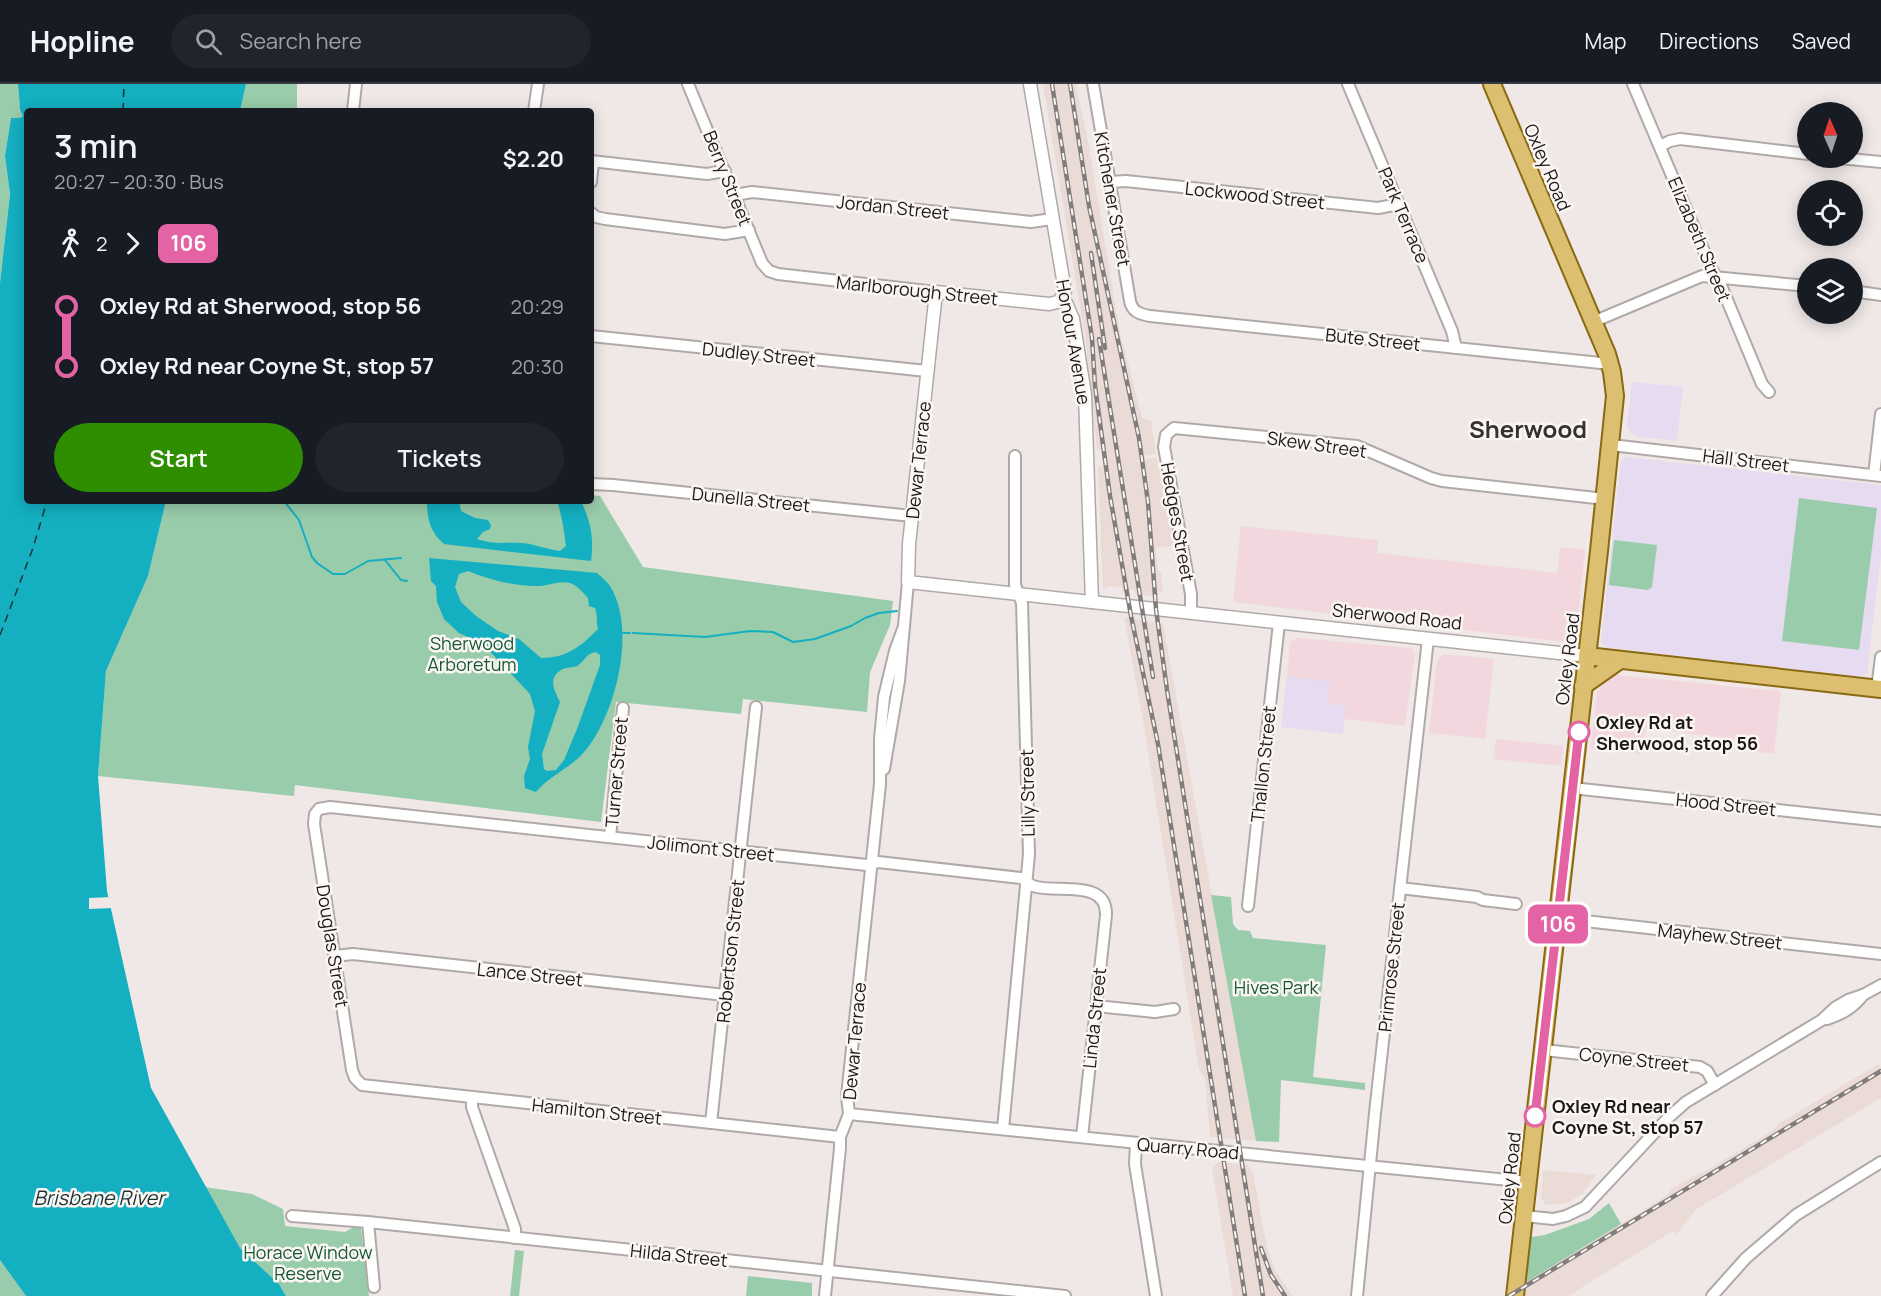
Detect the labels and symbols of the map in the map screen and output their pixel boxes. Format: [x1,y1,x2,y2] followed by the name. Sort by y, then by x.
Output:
[1797,102,1863,168] north arrow
[1519,120,1577,214] street label: Oxley Road
[698,127,758,229] street label: Berry Street
[1089,130,1137,268] street label: Kitchener Street
[1373,163,1435,267] street label: Park Terrace
[1663,173,1737,305] street label: Elizabeth Street
[1184,176,1326,214] street label: Lockwood Street
[835,189,951,225] street label: Jordan Street
[835,270,999,310] street label: Marlborough Street
[1051,278,1097,406] street label: Honour Avenue
[1324,322,1422,356] street label: Bute Street
[701,336,817,372] street label: Dudley Street
[900,400,936,520] street label: Dewar Terrace
[1469,412,1587,445] district label: Sherwood
[1266,425,1368,463] street label: Skew Street
[1701,443,1791,477] street label: Hall Street
[1156,461,1200,583] street label: Hedges Street
[691,481,811,517] street label: Dunella Street
[1331,597,1463,635] street label: Sherwood Road
[1549,612,1585,706] street label: Oxley Road
[427,631,517,676] park label: Sherwood Arboretum
[1245,704,1281,824] street label: Thallon Street
[1596,710,1758,755] place label: Oxley Rd at Sherwood, stop 56
[599,716,633,828] street label: Turner Street
[1568,721,1590,743] marker: Oxley Rd at Sherwood, stop 56
[1014,749,1040,837] street label: Lilly Street
[1675,787,1777,821] street label: Hood Street
[646,829,776,867] street label: Jolimont Street
[711,878,749,1024] street label: Robertson Street
[311,883,355,1009] street label: Douglas Street
[1372,901,1410,1033] street label: Primrose Street
[1524,904,1592,944] line badge: 106
[1656,918,1784,954] street label: Mayhew Street
[476,956,584,992] street label: Lance Street
[1077,966,1111,1070] street label: Linda Street
[1234,975,1319,999] park label: Hives Park
[837,981,871,1101] street label: Dewar Terrace
[1578,1041,1690,1077] street label: Coyne Street
[531,1092,663,1130] street label: Hamilton Street
[1552,1094,1703,1139] place label: Oxley Rd near Coyne St, stop 57
[1524,1105,1546,1127] marker: Oxley Rd near Coyne St, stop 57
[1492,1131,1526,1225] street label: Oxley Road
[1136,1132,1240,1164] street label: Quarry Road
[33,1184,167,1211] water label: Brisbane River
[629,1238,729,1272] street label: Hilda Street
[244,1240,373,1285] park label: Horace Window Reserve

